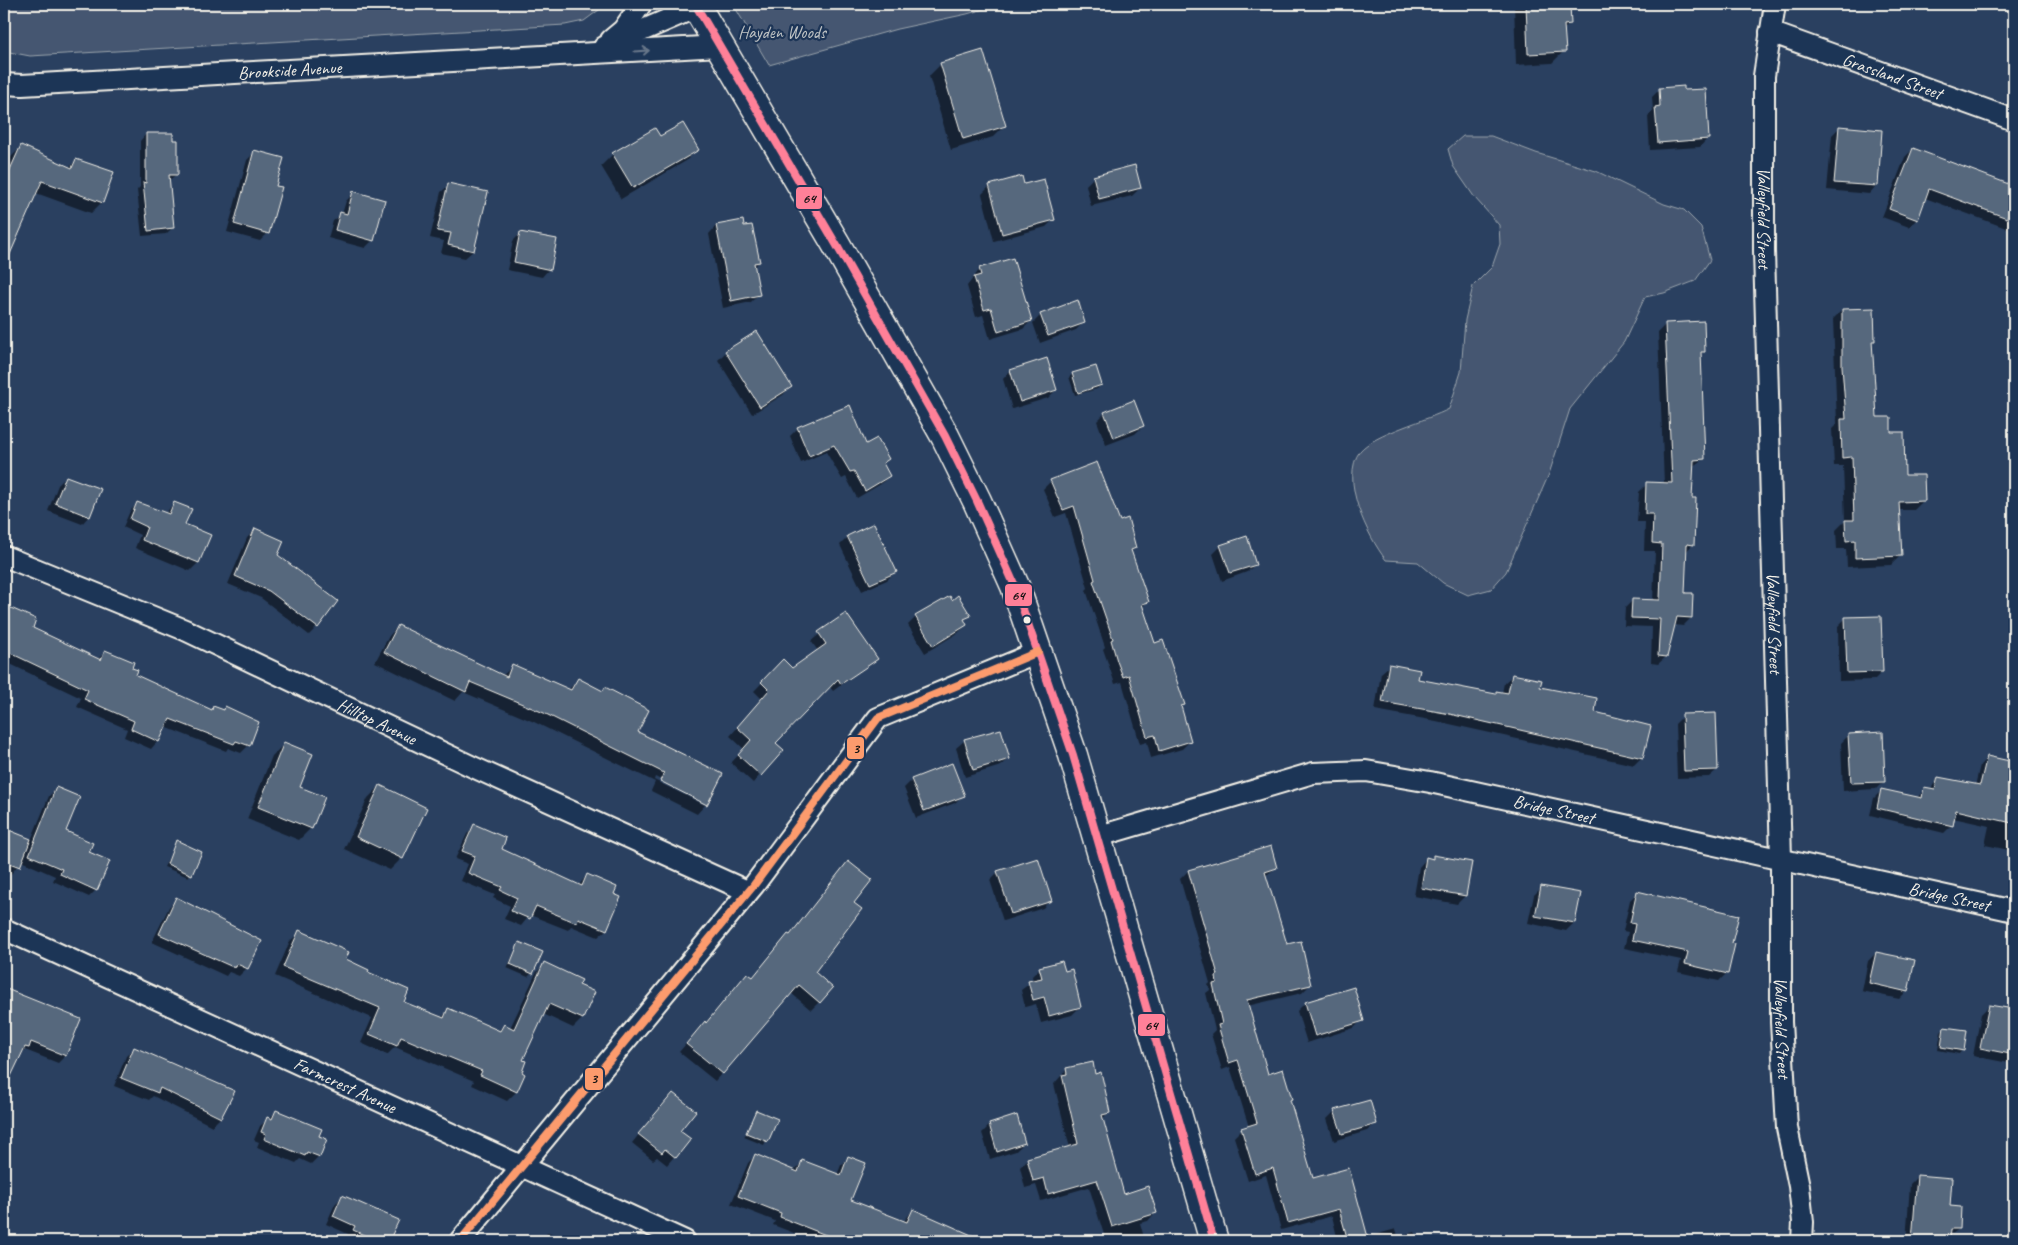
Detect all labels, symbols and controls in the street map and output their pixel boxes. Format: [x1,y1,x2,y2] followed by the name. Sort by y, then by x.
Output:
[738,21,828,43] park label: Hayden Woods
[633,46,649,55] one-way arrow
[1839,48,1948,105] street label: Grassland Street
[237,56,343,84] street label: Brookside Avenue
[1753,167,1776,271] street label: Valleyfield Street
[795,186,823,210] line badge: 64
[803,190,817,207] text: 64
[1762,572,1787,676] street label: Valleyfield Street
[1004,583,1033,607] line badge: 64
[1012,587,1026,604] text: 64
[1022,615,1032,625] unlabelled marker
[334,693,421,750] street label: Hilltop Avenue
[846,736,865,760] line badge: 3
[853,740,861,757] text: 3
[1511,790,1599,830] street label: Bridge Street
[1907,877,1995,917] street label: Bridge Street
[1770,977,1795,1081] street label: Valleyfield Street
[1137,1013,1166,1037] line badge: 64
[1145,1017,1159,1034] text: 64
[290,1052,401,1119] street label: Farmcrest Avenue
[584,1067,604,1091] line badge: 3
[591,1070,599,1087] text: 3

